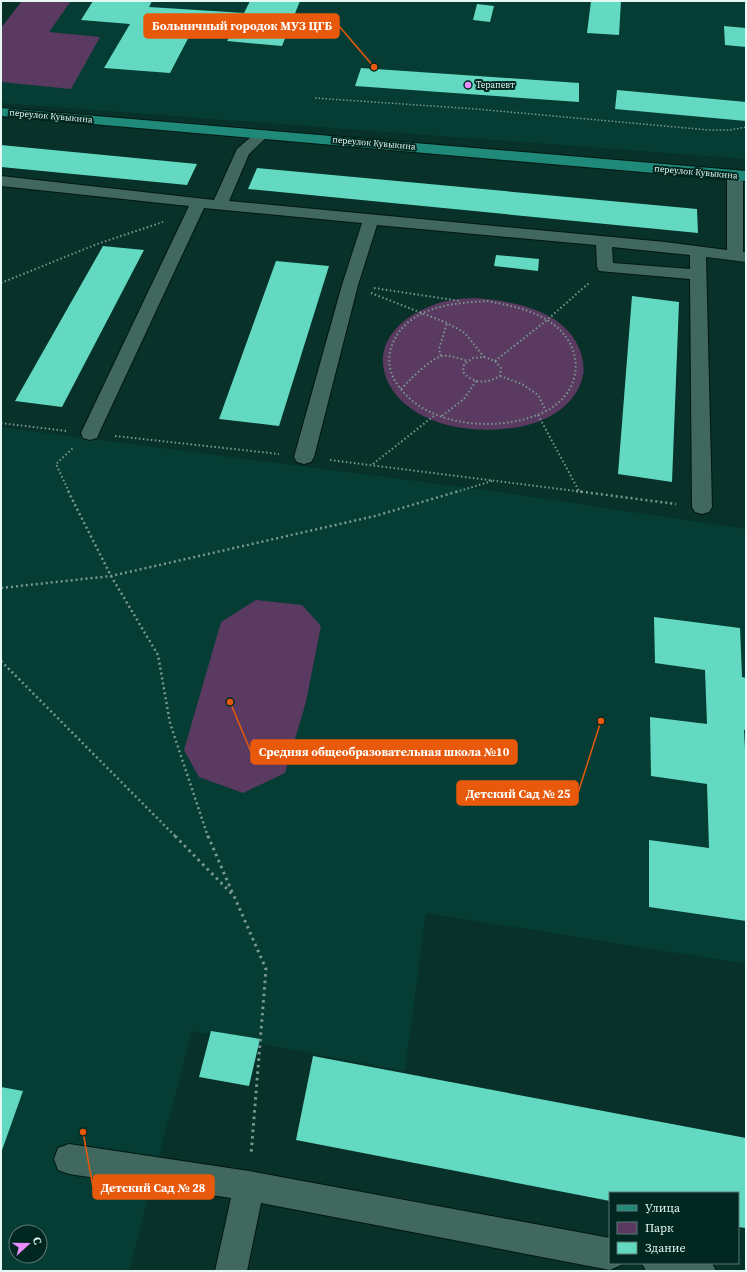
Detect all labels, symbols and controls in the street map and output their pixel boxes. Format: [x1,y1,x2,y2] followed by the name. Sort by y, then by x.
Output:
[144,14,339,38] callout: Больничный городок МУЗ ЦГБ
[152,18,332,34] text: Больничный городок МУЗ ЦГБ
[476,79,515,91] place label: Терапевт
[463,80,473,90] marker: Терапевт
[9,106,94,126] street label: переулок Кувыкина
[332,133,417,153] street label: переулок Кувыкина
[654,162,739,182] street label: переулок Кувыкина
[251,740,517,764] callout: Средняя общеобразовательная школа №10
[259,744,510,760] text: Средняя общеобразовательная школа №10
[457,781,578,805] callout: Детский Сад № 25
[466,786,571,802] text: Детский Сад № 25
[93,1175,214,1199] callout: Детский Сад № 28
[101,1180,205,1196] text: Детский Сад № 28
[609,1192,739,1264] legend
[645,1200,681,1216] text: Улица
[645,1220,674,1236] text: Парк
[8,1224,48,1264] north arrow
[29,1235,45,1247] text: С
[645,1240,686,1256] text: Здание

